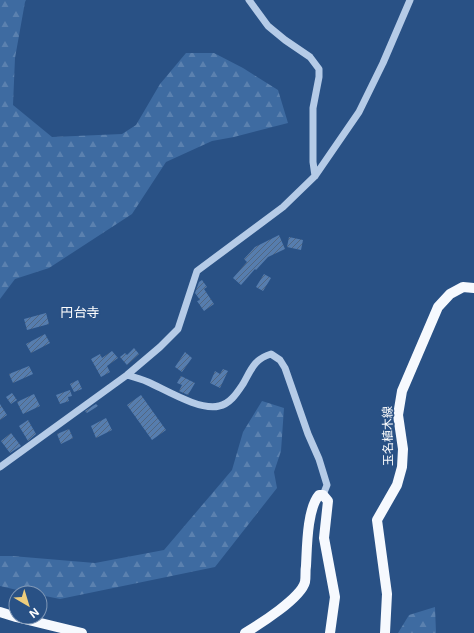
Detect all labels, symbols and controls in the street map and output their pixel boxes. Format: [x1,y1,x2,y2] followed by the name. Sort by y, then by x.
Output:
[60,304,100,320] district label: 円台寺
[379,406,396,466] street label: 玉名植木線
[8,585,48,625] north arrow
[27,605,42,621] text: N

